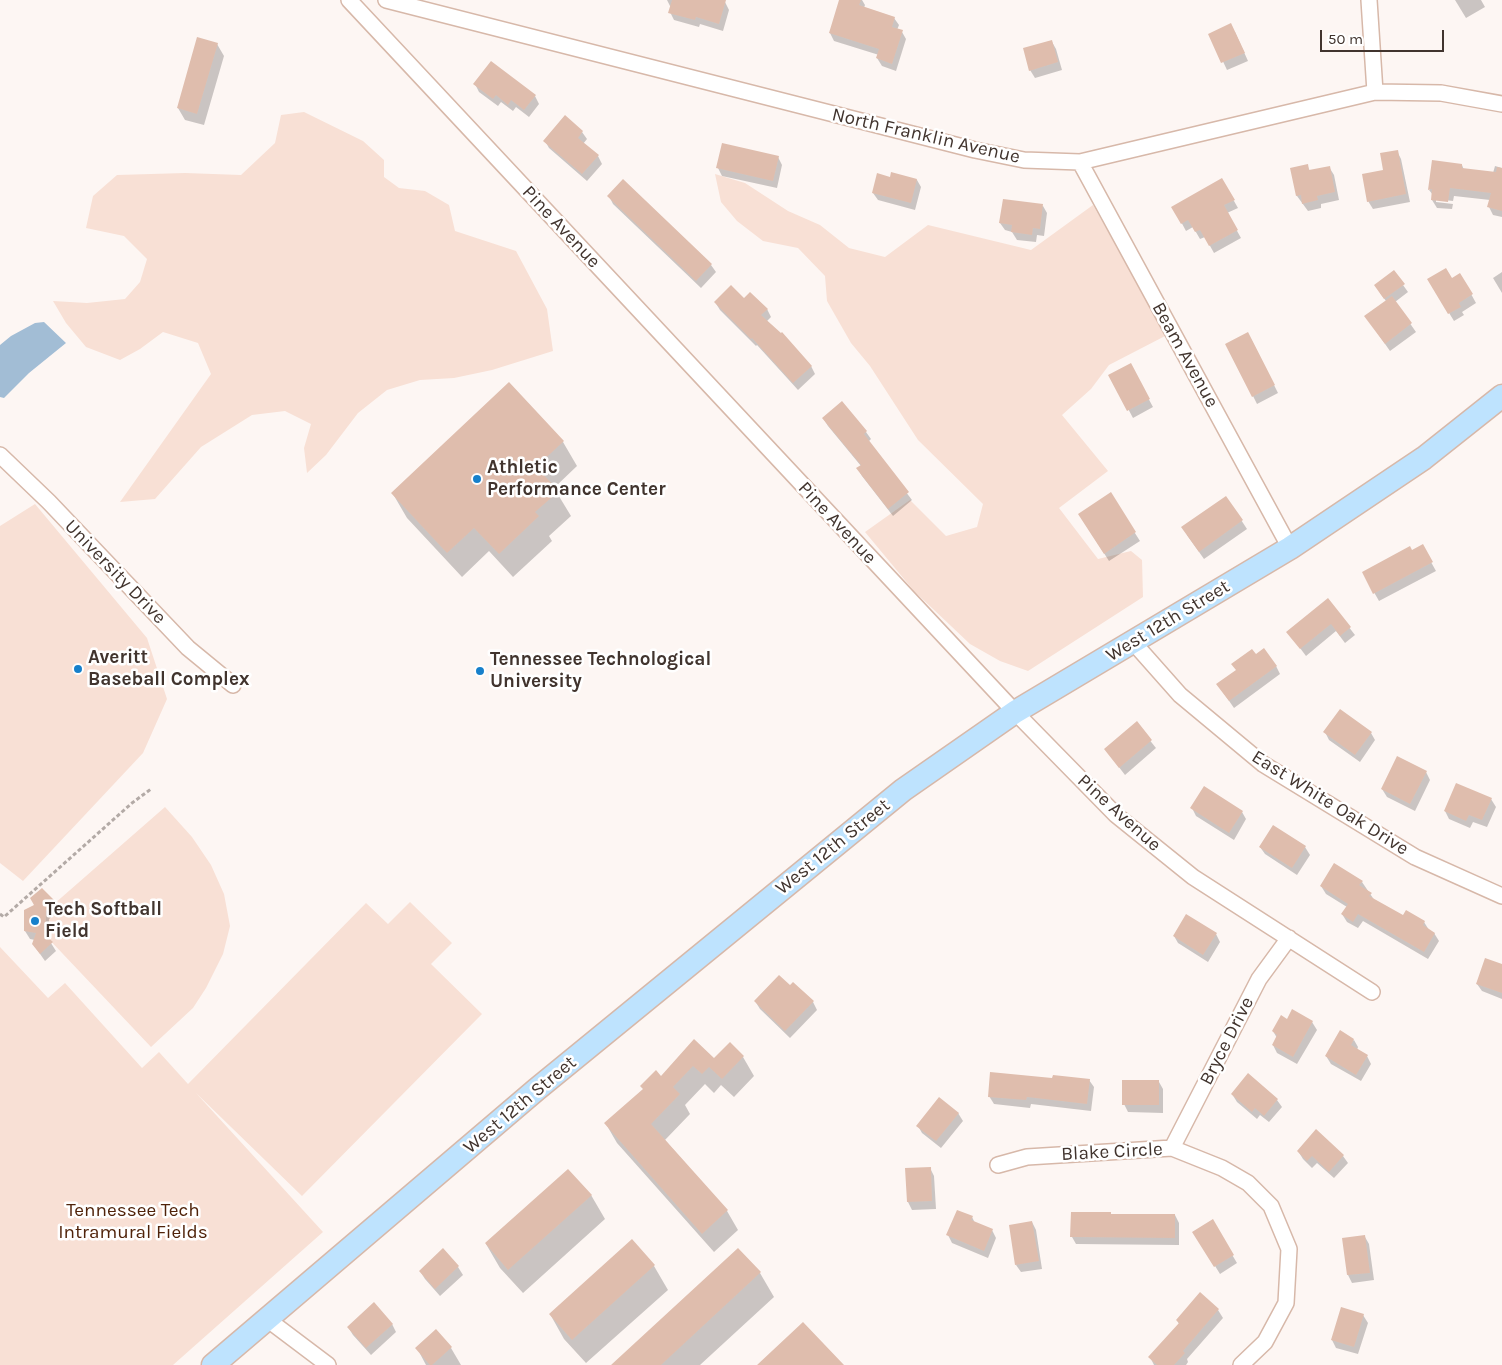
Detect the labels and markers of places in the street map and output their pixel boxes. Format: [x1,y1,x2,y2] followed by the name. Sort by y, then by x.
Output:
[487,457,666,501] place label: Athletic Performance Center
[471,473,483,485] marker: Athletic Performance Center
[88,647,249,691] place label: Averitt Baseball Complex
[490,649,711,693] place label: Tennessee Technological University
[72,663,84,675] marker: Averitt Baseball Complex
[474,665,486,677] marker: Tennessee Technological University
[45,899,162,943] place label: Tech Softball Field
[29,915,41,927] marker: Tech Softball Field

